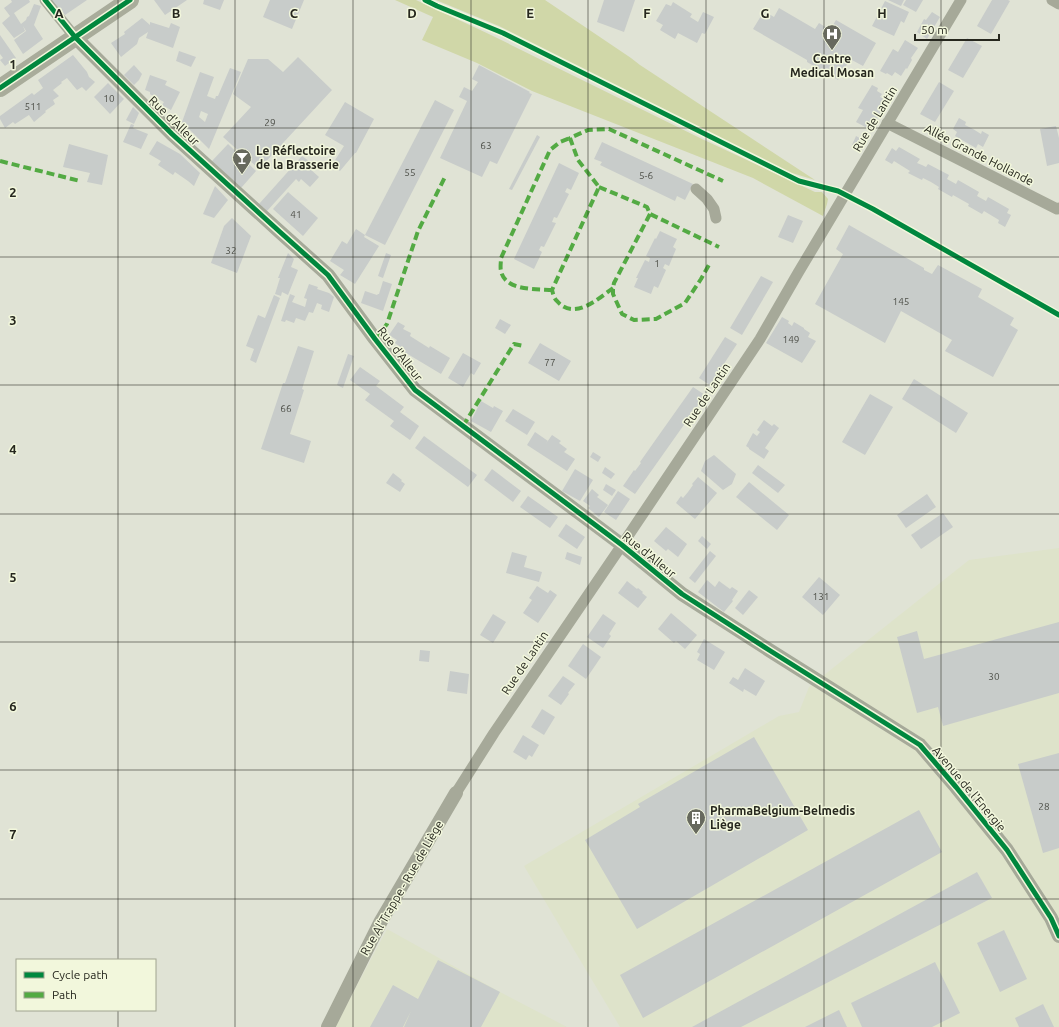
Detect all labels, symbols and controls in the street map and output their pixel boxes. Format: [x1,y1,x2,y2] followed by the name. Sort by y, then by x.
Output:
[54,6,64,20] text: A
[172,6,181,20] text: B
[290,6,299,20] text: C
[407,6,417,20] text: D
[526,6,534,20] text: E
[643,6,651,20] text: F
[761,6,770,20] text: G
[877,6,887,20] text: H
[915,16,999,42] scale bar
[821,23,843,51] hospital icon: Centre Medical Mosan
[921,23,948,36] text: 50 m
[790,52,874,79] place label: Centre Medical Mosan
[9,57,17,71] text: 1
[850,84,899,154] street label: Rue de Lantin
[103,93,115,104] house number: 10
[146,93,203,148] street label: Rue d'Alleur
[25,101,41,112] house number: 511
[264,117,276,128] house number: 29
[923,121,1036,188] street label: Allée Grande Hollande
[480,140,492,151] house number: 63
[256,144,339,171] place label: Le Réflectoire de la Brasserie
[231,147,253,175] bar icon: Le Réflectoire de la Brasserie
[404,167,416,178] house number: 55
[639,170,653,181] house number: 5-6
[9,185,17,199] text: 2
[290,209,302,220] house number: 41
[225,245,237,256] house number: 32
[654,258,660,269] house number: 1
[893,296,909,307] house number: 145
[9,313,17,327] text: 3
[375,324,426,384] street label: Rue d'Alleur
[783,334,799,345] house number: 149
[544,357,556,368] house number: 77
[681,361,733,429] street label: Rue de Lantin
[280,403,292,414] house number: 66
[9,442,17,456] text: 4
[620,529,679,580] street label: Rue d'Alleur
[9,570,17,584] text: 5
[813,591,829,602] house number: 131
[499,629,551,697] street label: Rue de Lantin
[988,671,1000,682] house number: 30
[9,699,17,713] text: 6
[930,744,1009,834] street label: Avenue de l'Energie
[1038,801,1050,812] house number: 28
[710,804,855,831] place label: PharmaBelgium-Belmedis Liège
[685,807,707,835] building icon: PharmaBelgium-Belmedis Liège
[358,818,446,957] street label: Rue Al'Trappe - Rue de Liège
[9,827,17,841] text: 7
[16,959,156,1011] legend
[52,968,108,981] text: Cycle path
[52,988,77,1001] text: Path

